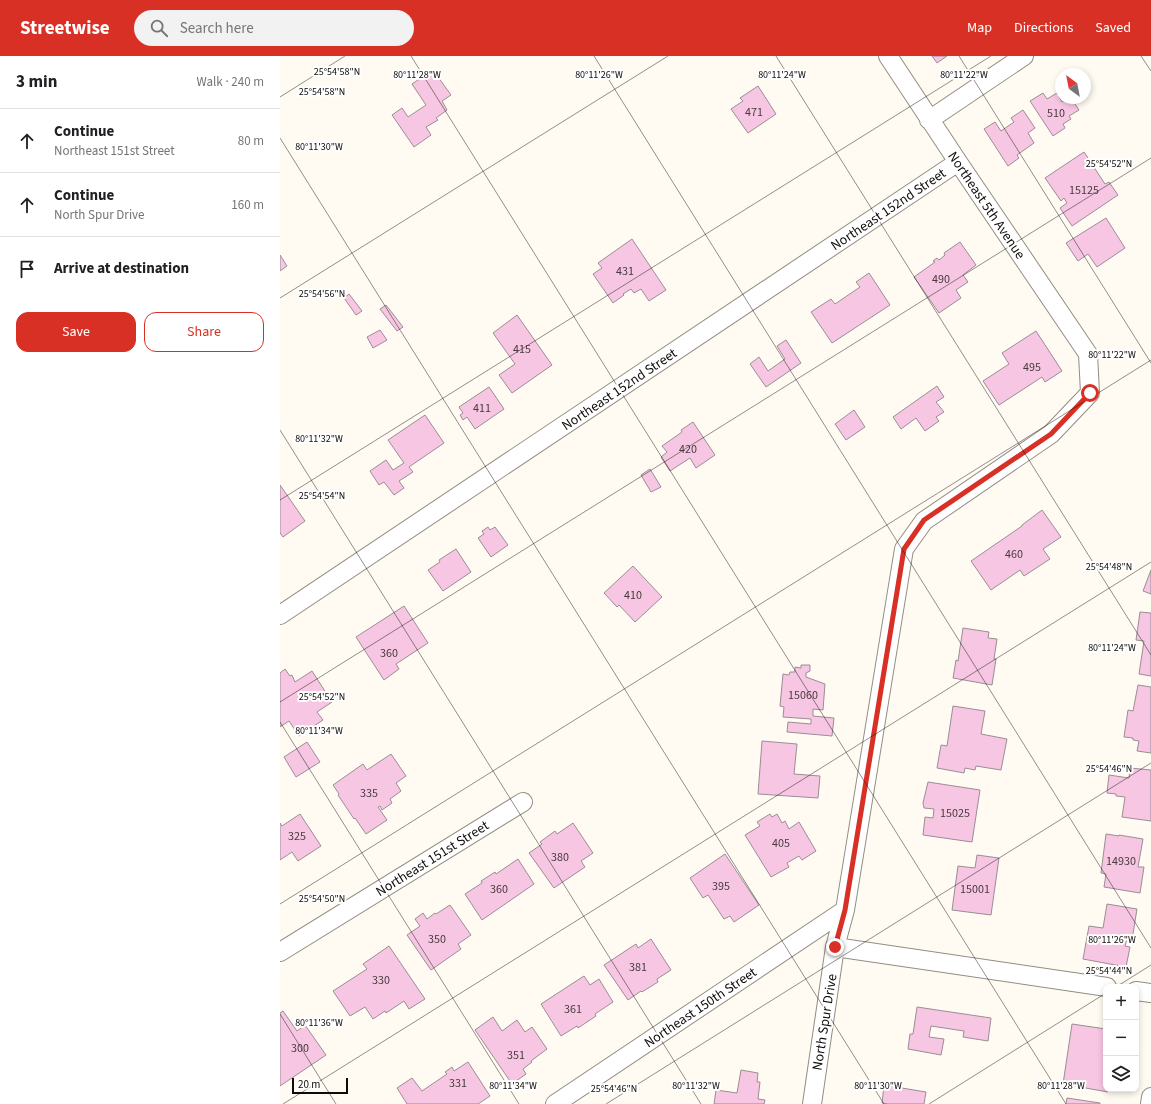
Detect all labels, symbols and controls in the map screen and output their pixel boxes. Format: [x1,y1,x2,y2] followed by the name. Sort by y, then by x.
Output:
[134,10,414,46] search box
[20,15,110,42] text: Streetwise
[148,17,170,39] icon: search
[180,18,254,39] text: Search here
[967,18,992,38] text: Map
[1014,18,1073,38] text: Directions
[1095,18,1131,38] text: Saved
[314,65,360,79] text: 25°54'58"N
[393,68,441,82] text: 80°11'28"W
[575,68,623,82] text: 80°11'26"W
[758,68,806,82] text: 80°11'24"W
[940,68,988,82] text: 80°11'22"W
[1055,68,1091,104] north arrow
[16,70,57,94] text: 3 min
[196,73,264,91] text: Walk · 240 m
[299,85,345,99] text: 25°54'58"N
[745,104,763,121] house number: 471
[1047,105,1065,122] house number: 510
[54,121,114,142] text: Continue
[16,130,38,152] icon: ahead
[238,132,264,150] text: 80 m
[295,140,343,154] text: 80°11'30"W
[54,142,175,160] text: Northeast 151st Street
[943,148,1030,263] street label: Northeast 5th Avenue
[1086,157,1132,171] text: 25°54'52"N
[827,164,950,256] street label: Northeast 152nd Street
[1069,182,1099,199] house number: 15125
[54,185,114,206] text: Continue
[16,194,38,216] icon: ahead
[231,196,264,214] text: 160 m
[54,206,145,224] text: North Spur Drive
[16,258,38,280] icon: arrive
[54,258,189,279] text: Arrive at destination
[616,263,634,280] house number: 431
[932,271,950,288] house number: 490
[299,287,345,301] text: 25°54'56"N
[16,312,136,352] button: Save
[144,312,264,352] button: Share
[513,341,531,358] house number: 415
[558,344,681,436] street label: Northeast 152nd Street
[1088,348,1136,362] text: 80°11'22"W
[1023,359,1041,376] house number: 495
[1081,384,1099,402] route start
[473,400,491,417] house number: 411
[295,432,343,446] text: 80°11'32"W
[679,441,697,458] house number: 420
[299,489,345,503] text: 25°54'54"N
[1005,546,1023,563] house number: 460
[1086,560,1132,574] text: 25°54'48"N
[624,587,642,604] house number: 410
[1088,641,1136,655] text: 80°11'24"W
[380,645,398,662] house number: 360
[788,687,818,704] house number: 15060
[299,690,345,704] text: 25°54'52"N
[295,724,343,738] text: 80°11'34"W
[1086,762,1132,776] text: 25°54'46"N
[360,785,378,802] house number: 335
[940,805,970,822] house number: 15025
[372,816,493,902] street label: Northeast 151st Street
[288,828,306,845] house number: 325
[772,835,790,852] house number: 405
[551,849,569,866] house number: 380
[1106,853,1136,870] house number: 14930
[712,878,730,895] house number: 395
[490,881,508,898] house number: 360
[960,881,990,898] house number: 15001
[299,892,345,906] text: 25°54'50"N
[428,931,446,948] house number: 350
[1088,933,1136,947] text: 80°11'26"W
[826,938,844,956] route end
[629,959,647,976] house number: 381
[640,963,761,1053] street label: Northeast 150th Street
[1086,964,1132,978] text: 25°54'44"N
[372,972,390,989] house number: 330
[807,972,843,1072] street label: North Spur Drive
[1103,984,1139,1092] map controls
[1103,984,1139,1020] button: +
[564,1001,582,1018] house number: 361
[295,1016,343,1030] text: 80°11'36"W
[1103,1020,1139,1056] button: −
[291,1040,309,1057] house number: 300
[507,1047,525,1064] house number: 351
[1103,1056,1139,1092] button: layers
[449,1075,467,1092] house number: 331
[292,1076,348,1095] scale bar
[298,1077,320,1092] text: 20 m
[489,1079,537,1093] text: 80°11'34"W
[672,1079,720,1093] text: 80°11'32"W
[854,1079,902,1093] text: 80°11'30"W
[1037,1079,1085,1093] text: 80°11'28"W
[591,1082,637,1096] text: 25°54'46"N

